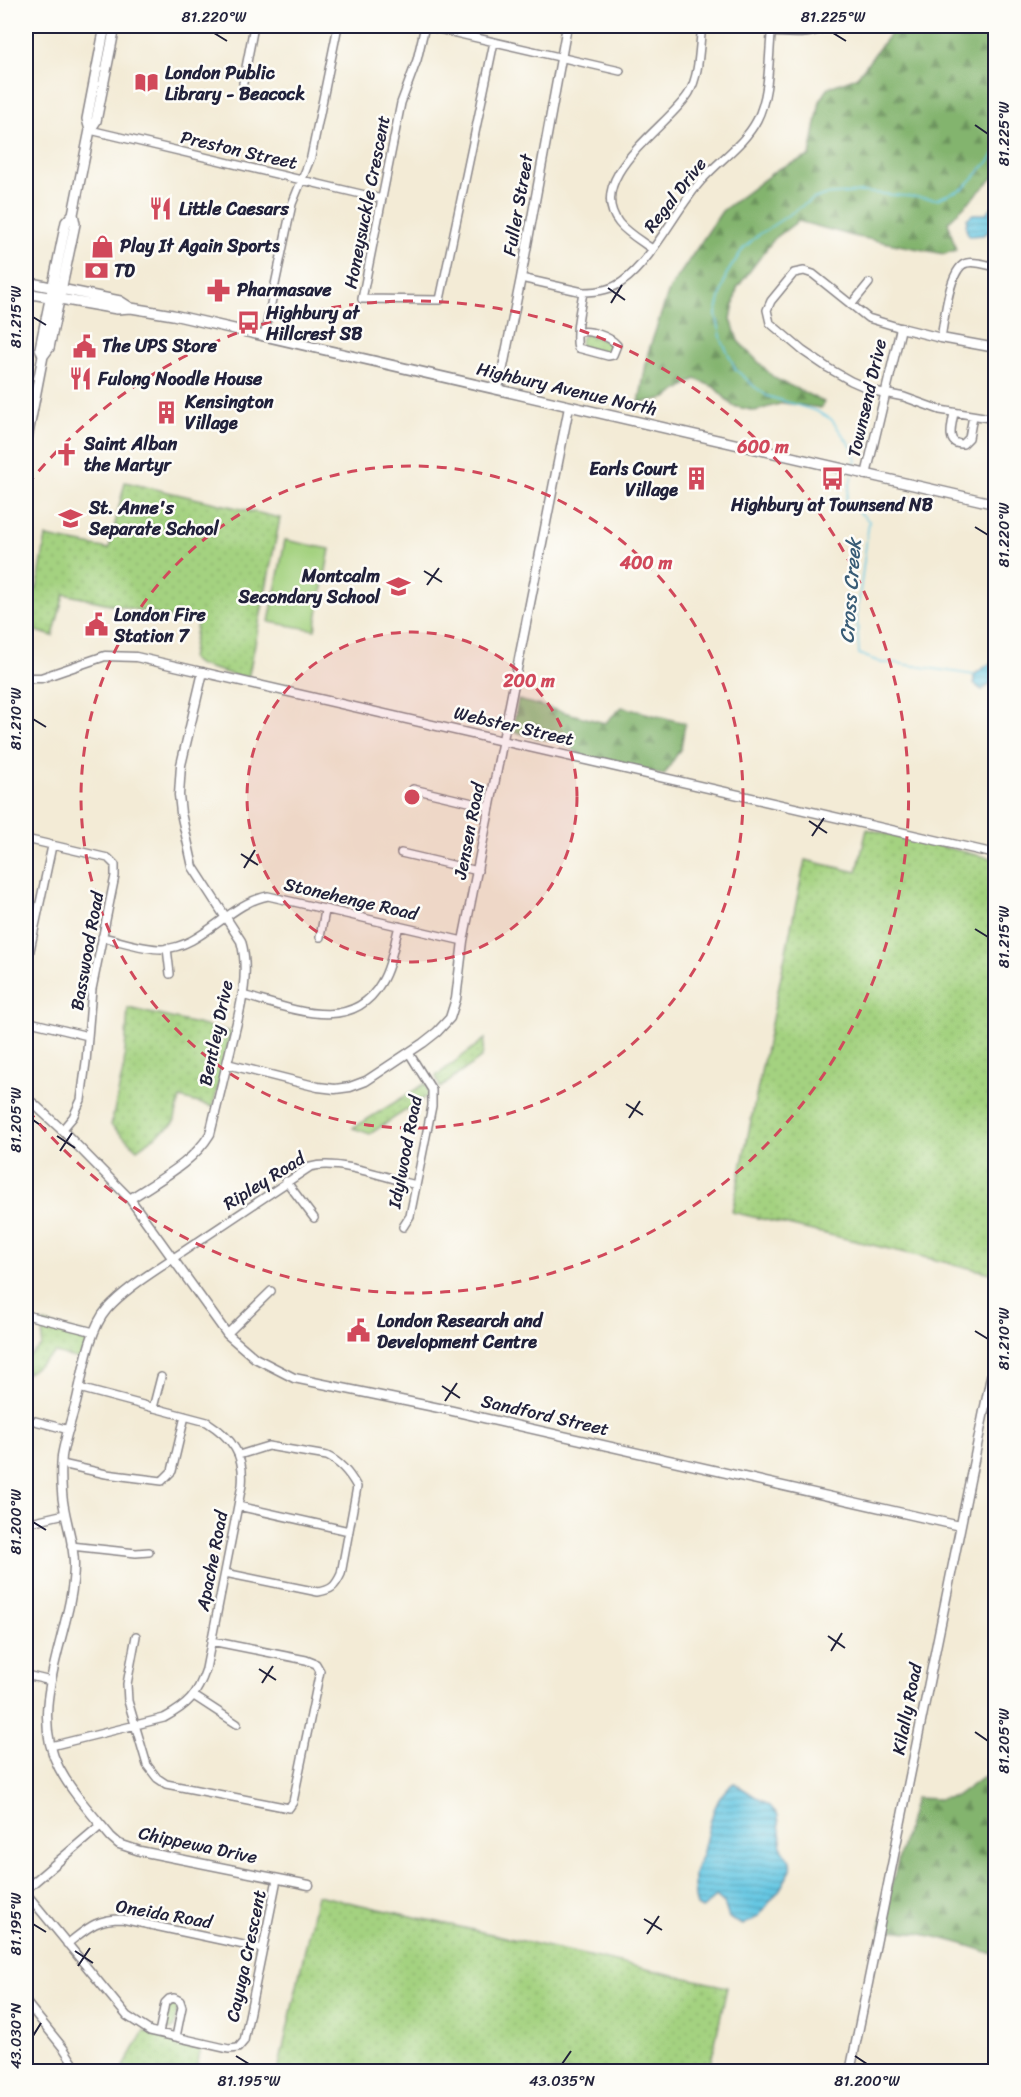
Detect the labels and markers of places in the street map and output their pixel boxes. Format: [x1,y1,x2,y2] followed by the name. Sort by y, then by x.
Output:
[165,57,306,110] place label: London Public Library - Beacock
[134,70,160,96] library icon: London Public Library - Beacock
[179,193,289,225] place label: Little Caesars
[148,196,174,222] restaurant icon: Little Caesars
[120,230,280,262] place label: Play It Again Sports
[89,233,115,259] shop icon: Play It Again Sports
[114,255,135,287] place label: TD
[83,258,109,284] bank icon: TD
[237,274,332,306] place label: Pharmasave
[206,277,232,303] pharmacy icon: Pharmasave
[265,297,363,350] place label: Highbury at Hillcrest SB
[235,310,261,336] bus stop icon: Highbury at Hillcrest SB
[102,330,218,362] place label: The UPS Store
[71,333,97,359] public building icon: The UPS Store
[97,363,263,395] place label: Fulong Noodle House
[67,366,93,392] restaurant icon: Fulong Noodle House
[184,386,274,439] place label: Kensington Village
[154,399,180,425] building icon: Kensington Village
[83,428,177,481] place label: Saint Alban the Martyr
[53,441,79,467] church icon: Saint Alban the Martyr
[589,453,678,506] place label: Earls Court Village
[683,466,709,492] building icon: Earls Court Village
[819,466,845,492] bus stop icon: Highbury at Townsend NB
[730,489,933,521] place label: Highbury at Townsend NB
[88,492,219,545] place label: St. Anne's Separate School
[58,505,84,531] school or university icon: St. Anne's Separate School
[238,560,381,613] place label: Montcalm Secondary School
[385,573,411,599] school or university icon: Montcalm Secondary School
[113,599,206,652] place label: London Fire Station 7
[83,612,109,638] public building icon: London Fire Station 7
[402,787,422,807] centre of rings
[377,1305,544,1358] place label: London Research and Development Centre
[346,1318,372,1344] public building icon: London Research and Development Centre

